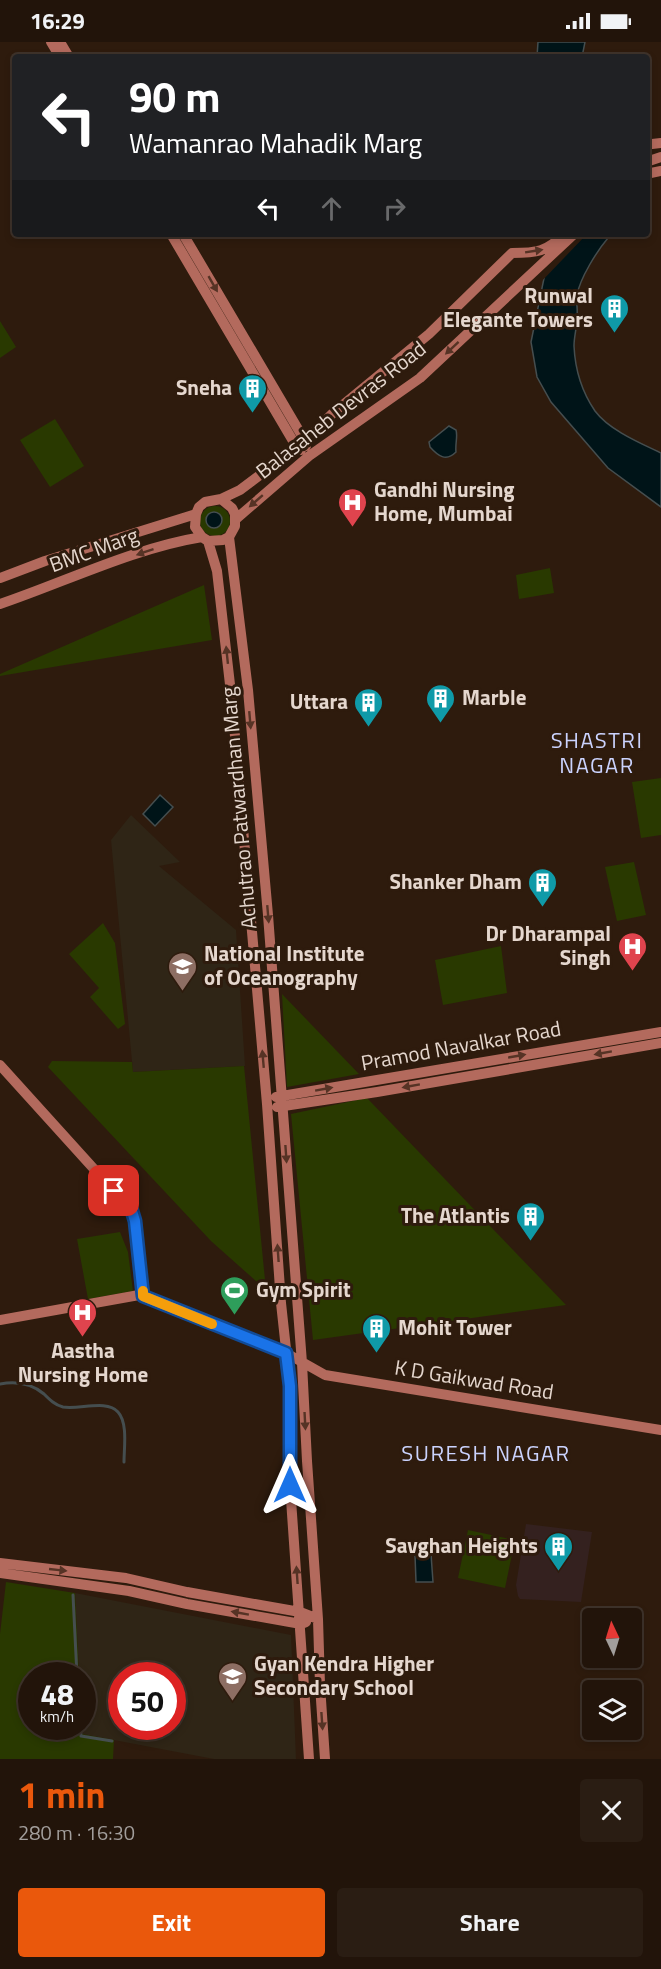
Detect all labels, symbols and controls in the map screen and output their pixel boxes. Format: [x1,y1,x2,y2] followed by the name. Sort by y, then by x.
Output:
[30,4,85,38] text: 16:29
[129,64,221,128] text: 90 m
[30,78,108,156] icon: left
[129,122,422,163] text: Wamanrao Mahadik Marg
[252,192,285,225] icon: left
[315,192,348,225] icon: ahead
[378,192,411,225] icon: right
[524,247,543,256] one-way arrow
[207,276,218,292] one-way arrow
[443,279,593,335] place label: Runwal Elegante Towers
[598,292,630,334] building icon: Runwal Elegante Towers
[248,332,432,486] street label: Balasaheb Devras Road
[445,341,459,355] one-way arrow
[176,371,232,403] place label: Sneha
[237,372,269,414] building icon: Sneha
[374,473,515,529] place label: Gandhi Nursing Home, Mumbai
[337,486,369,528] hospital icon: Gandhi Nursing Home, Mumbai
[249,494,264,507] one-way arrow
[45,518,143,580] street label: BMC Marg
[136,547,154,557] one-way arrow
[222,646,231,665] one-way arrow
[462,681,526,713] place label: Marble
[425,682,457,724] building icon: Marble
[211,685,265,931] street label: Achutrao Patwardhan Marg
[290,685,348,717] place label: Uttara
[353,686,385,728] building icon: Uttara
[245,710,255,729] one-way arrow
[551,723,643,782] district label: SHASTRI NAGAR
[389,865,522,897] place label: Shanker Dham
[527,866,559,908] building icon: Shanker Dham
[263,905,273,924] one-way arrow
[485,917,611,973] place label: Dr Dharampal Singh
[616,930,648,972] hospital icon: Dr Dharampal Singh
[204,937,364,993] place label: National Institute of Oceanography
[167,950,199,992] school or university icon: National Institute of Oceanography
[358,1012,563,1078] street label: Pramod Navalkar Road
[594,1048,613,1057] one-way arrow
[258,1049,268,1068] one-way arrow
[507,1052,526,1061] one-way arrow
[402,1082,421,1091] one-way arrow
[315,1084,334,1093] one-way arrow
[282,1145,291,1164] one-way arrow
[88,1165,139,1216] pin
[97,1174,130,1207] icon: arrive
[401,1199,510,1231] place label: The Atlantis
[515,1200,547,1242] building icon: The Atlantis
[273,1244,283,1263] one-way arrow
[256,1273,351,1305] place label: Gym Spirit
[219,1274,251,1316] sports icon: Gym Spirit
[67,1296,99,1338] hospital icon: Aastha Nursing Home
[398,1311,512,1343] place label: Mohit Tower
[361,1312,393,1354] building icon: Mohit Tower
[18,1334,148,1390] place label: Aastha Nursing Home
[392,1351,556,1407] street label: K D Gaikwad Road
[300,1412,309,1431] one-way arrow
[401,1436,571,1470] district label: SURESH NAGAR
[258,1453,322,1517] position arrow
[385,1529,538,1561] place label: Savghan Heights
[543,1530,575,1572] building icon: Savghan Heights
[49,1565,68,1574] one-way arrow
[292,1565,302,1584] one-way arrow
[230,1608,249,1617] one-way arrow
[582,1608,642,1668] north arrow
[582,1608,642,1740] map controls
[254,1647,434,1703] place label: Gyan Kendra Higher Secondary School
[217,1660,249,1702] school or university icon: Gyan Kendra Higher Secondary School
[108,1662,186,1740] speed limit sign: 50
[40,1671,74,1717] text: 48
[582,1680,642,1740] button: layers
[40,1705,74,1728] text: km/h
[318,1711,327,1730] one-way arrow
[18,1767,105,1822] text: 1 min
[580,1779,643,1842] button: close
[18,1817,135,1848] text: 280 m · 16:30
[18,1888,325,1957] button: Exit
[337,1888,643,1957] button: Share

